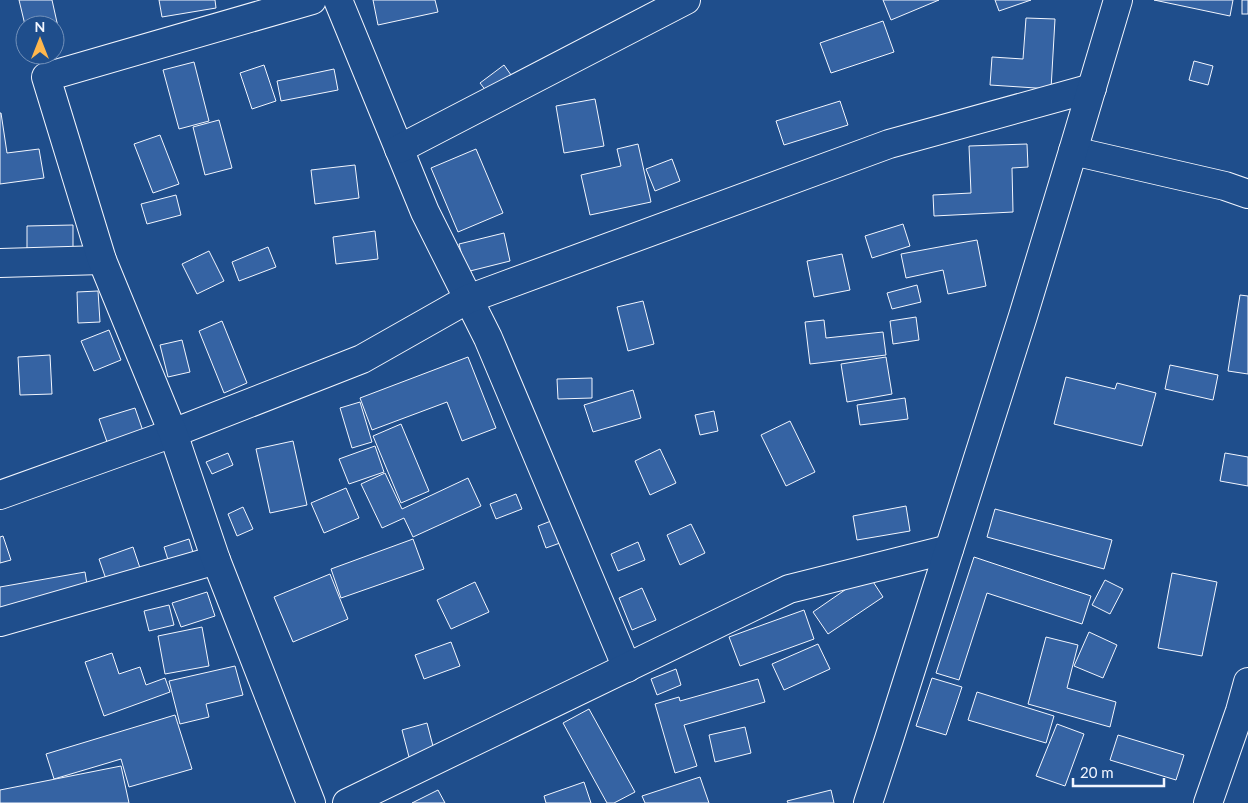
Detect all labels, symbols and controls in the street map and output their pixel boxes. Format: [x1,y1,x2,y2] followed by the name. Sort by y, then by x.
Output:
[15,15,65,65] north arrow
[35,18,45,35] text: N
[1073,756,1164,788] scale bar
[1080,763,1114,781] text: 20 m

